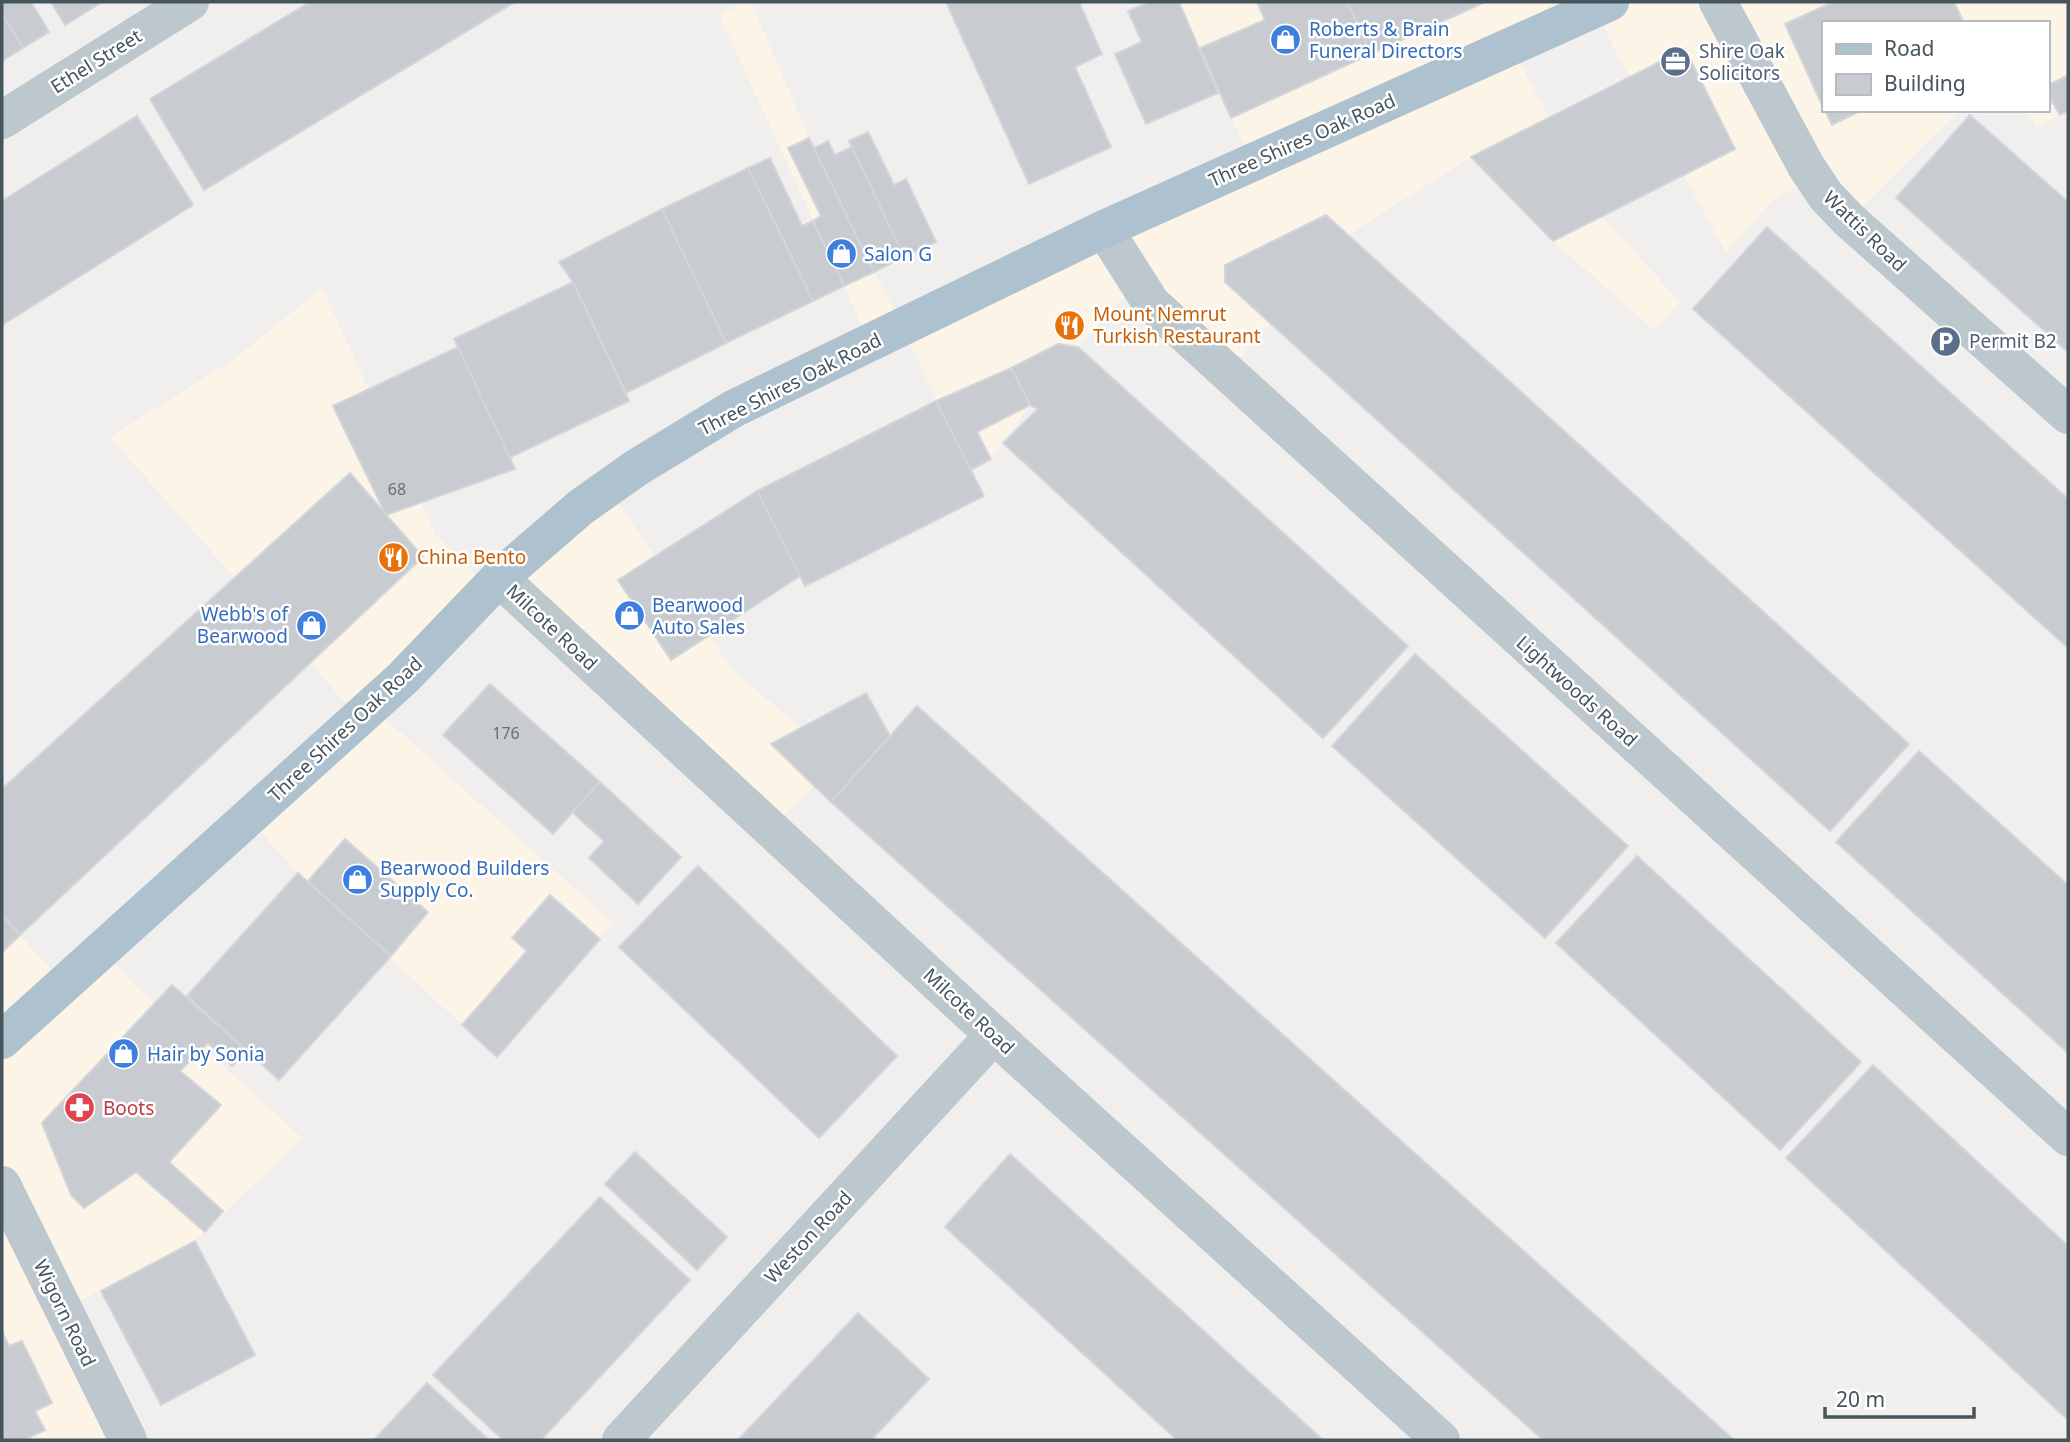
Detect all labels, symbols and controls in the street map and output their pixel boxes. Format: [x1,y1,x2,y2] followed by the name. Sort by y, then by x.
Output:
[1309,16,1462,64] place label: Roberts & Brain Funeral Directors
[1822,21,2049,112] legend
[46,23,147,99] street label: Ethel Street
[1269,23,1303,57] shop icon: Roberts & Brain Funeral Directors
[1884,34,1934,62] text: Road
[1699,38,1785,86] place label: Shire Oak Solicitors
[1659,45,1693,79] office icon: Shire Oak Solicitors
[1884,69,1966,97] text: Building
[1205,87,1399,193] street label: Three Shires Oak Road
[1818,185,1912,277] street label: Wattis Road
[824,237,858,271] shop icon: Salon G
[864,241,932,267] place label: Salon G
[1093,301,1261,349] place label: Mount Nemrut Turkish Restaurant
[1053,308,1087,342] restaurant icon: Mount Nemrut Turkish Restaurant
[1929,324,1963,358] parking icon: Permit B2
[694,327,886,441] street label: Three Shires Oak Road
[1969,328,2057,354] place label: Permit B2
[388,478,406,500] house number: 68
[377,540,411,574] restaurant icon: China Bento
[417,544,526,570] place label: China Bento
[501,578,603,676] street label: Milcote Road
[652,592,745,640] place label: Bearwood Auto Sales
[612,599,646,633] shop icon: Bearwood Auto Sales
[197,601,289,649] place label: Webb's of Bearwood
[294,608,328,642] shop icon: Webb's of Bearwood
[1511,630,1643,752] street label: Lightwoods Road
[262,651,428,807] street label: Three Shires Oak Road
[492,722,520,744] house number: 176
[380,855,549,903] place label: Bearwood Builders Supply Co.
[340,862,374,896] shop icon: Bearwood Builders Supply Co.
[918,962,1020,1060] street label: Milcote Road
[107,1037,141,1071] shop icon: Hair by Sonia
[147,1041,265,1067] place label: Hair by Sonia
[63,1091,97,1125] pharmacy icon: Boots
[103,1095,154,1121] place label: Boots
[758,1185,858,1289] street label: Weston Road
[28,1255,102,1371] street label: Wigorn Road
[1825,1376,1974,1420] scale bar
[1836,1385,1885,1413] text: 20 m

